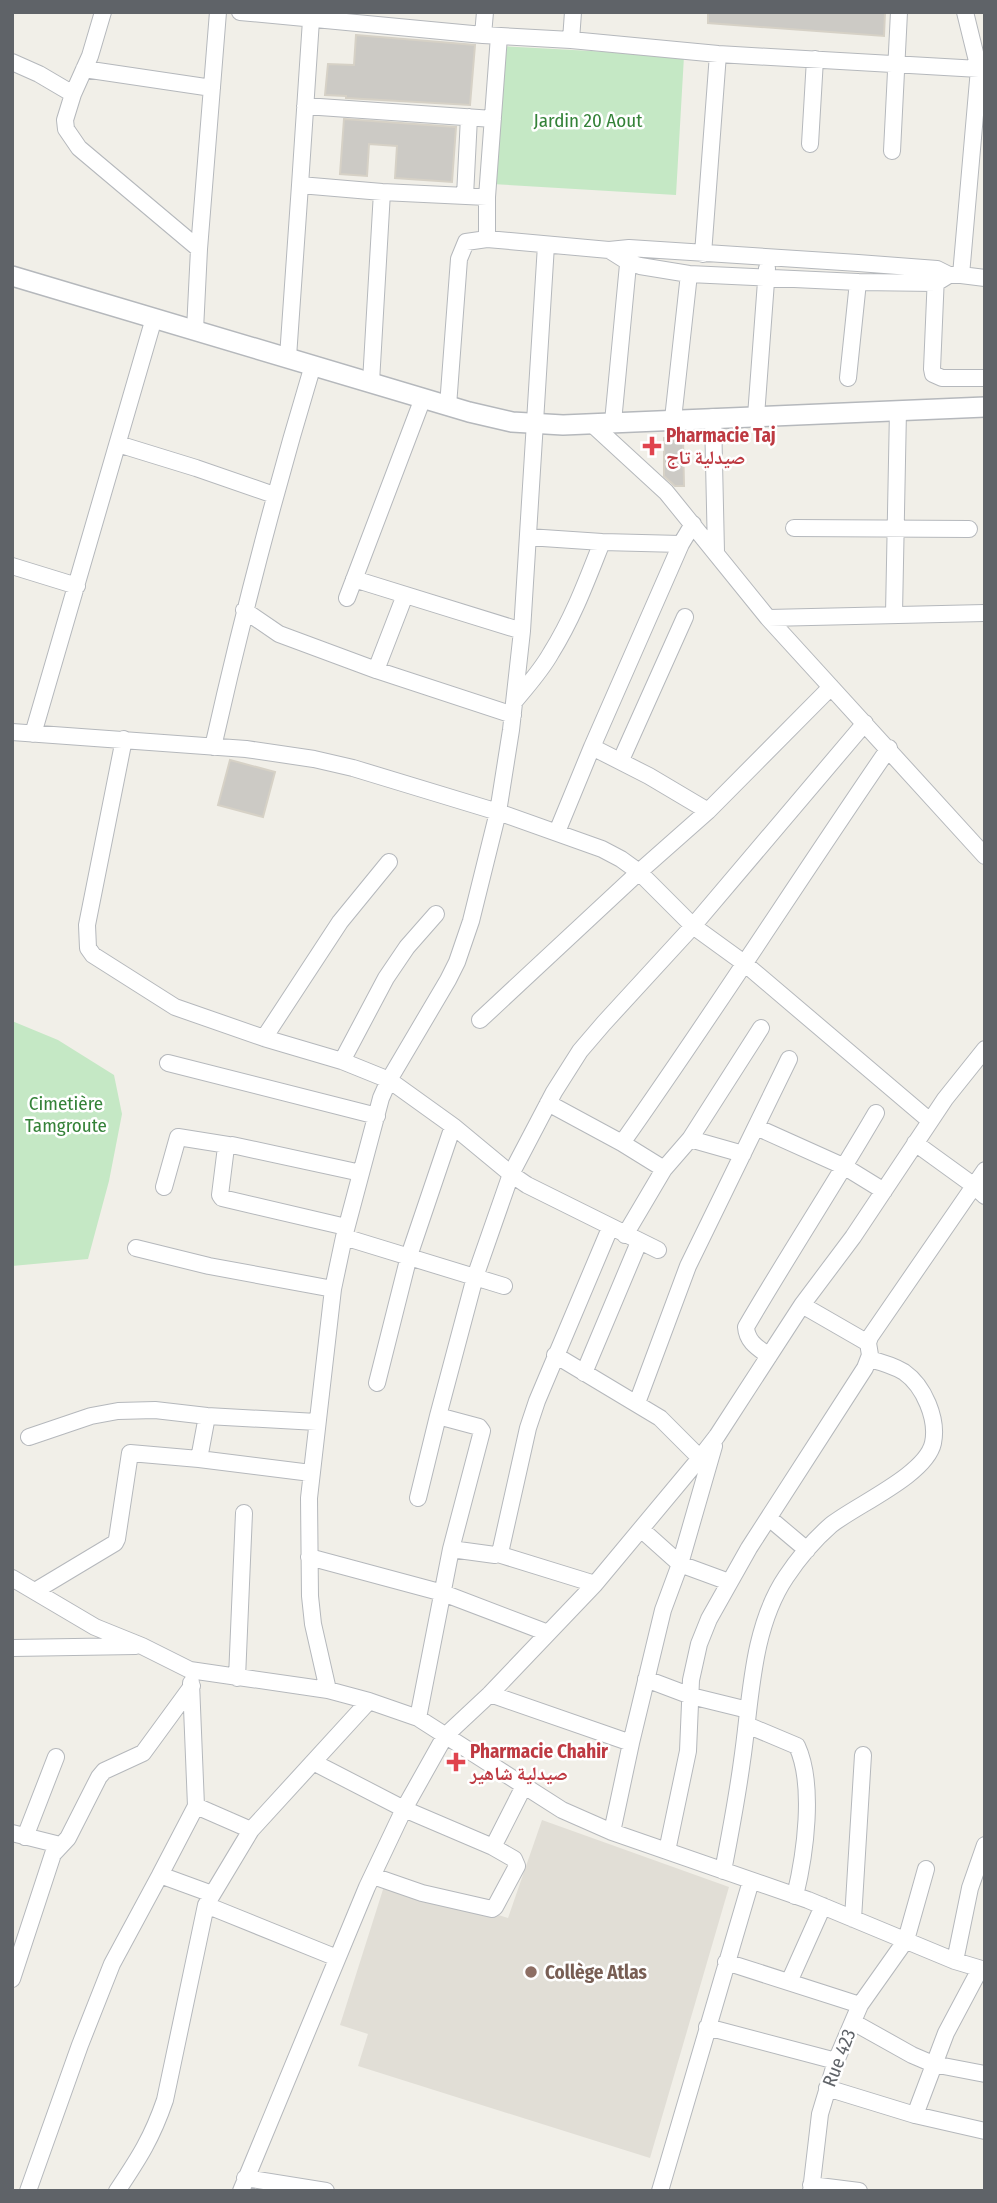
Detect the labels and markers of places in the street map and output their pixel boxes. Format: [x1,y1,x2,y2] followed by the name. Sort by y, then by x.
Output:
[666,424,776,469] place label: Pharmacie Taj صيدلية تاج
[644,438,660,454] marker: Pharmacie Taj صيدلية تاج
[469,1740,609,1785] place label: Pharmacie Chahir صيدلية شاهير
[448,1754,464,1770] marker: Pharmacie Chahir صيدلية شاهير
[545,1961,647,1984] place label: Collège Atlas
[523,1964,539,1980] marker: Collège Atlas

